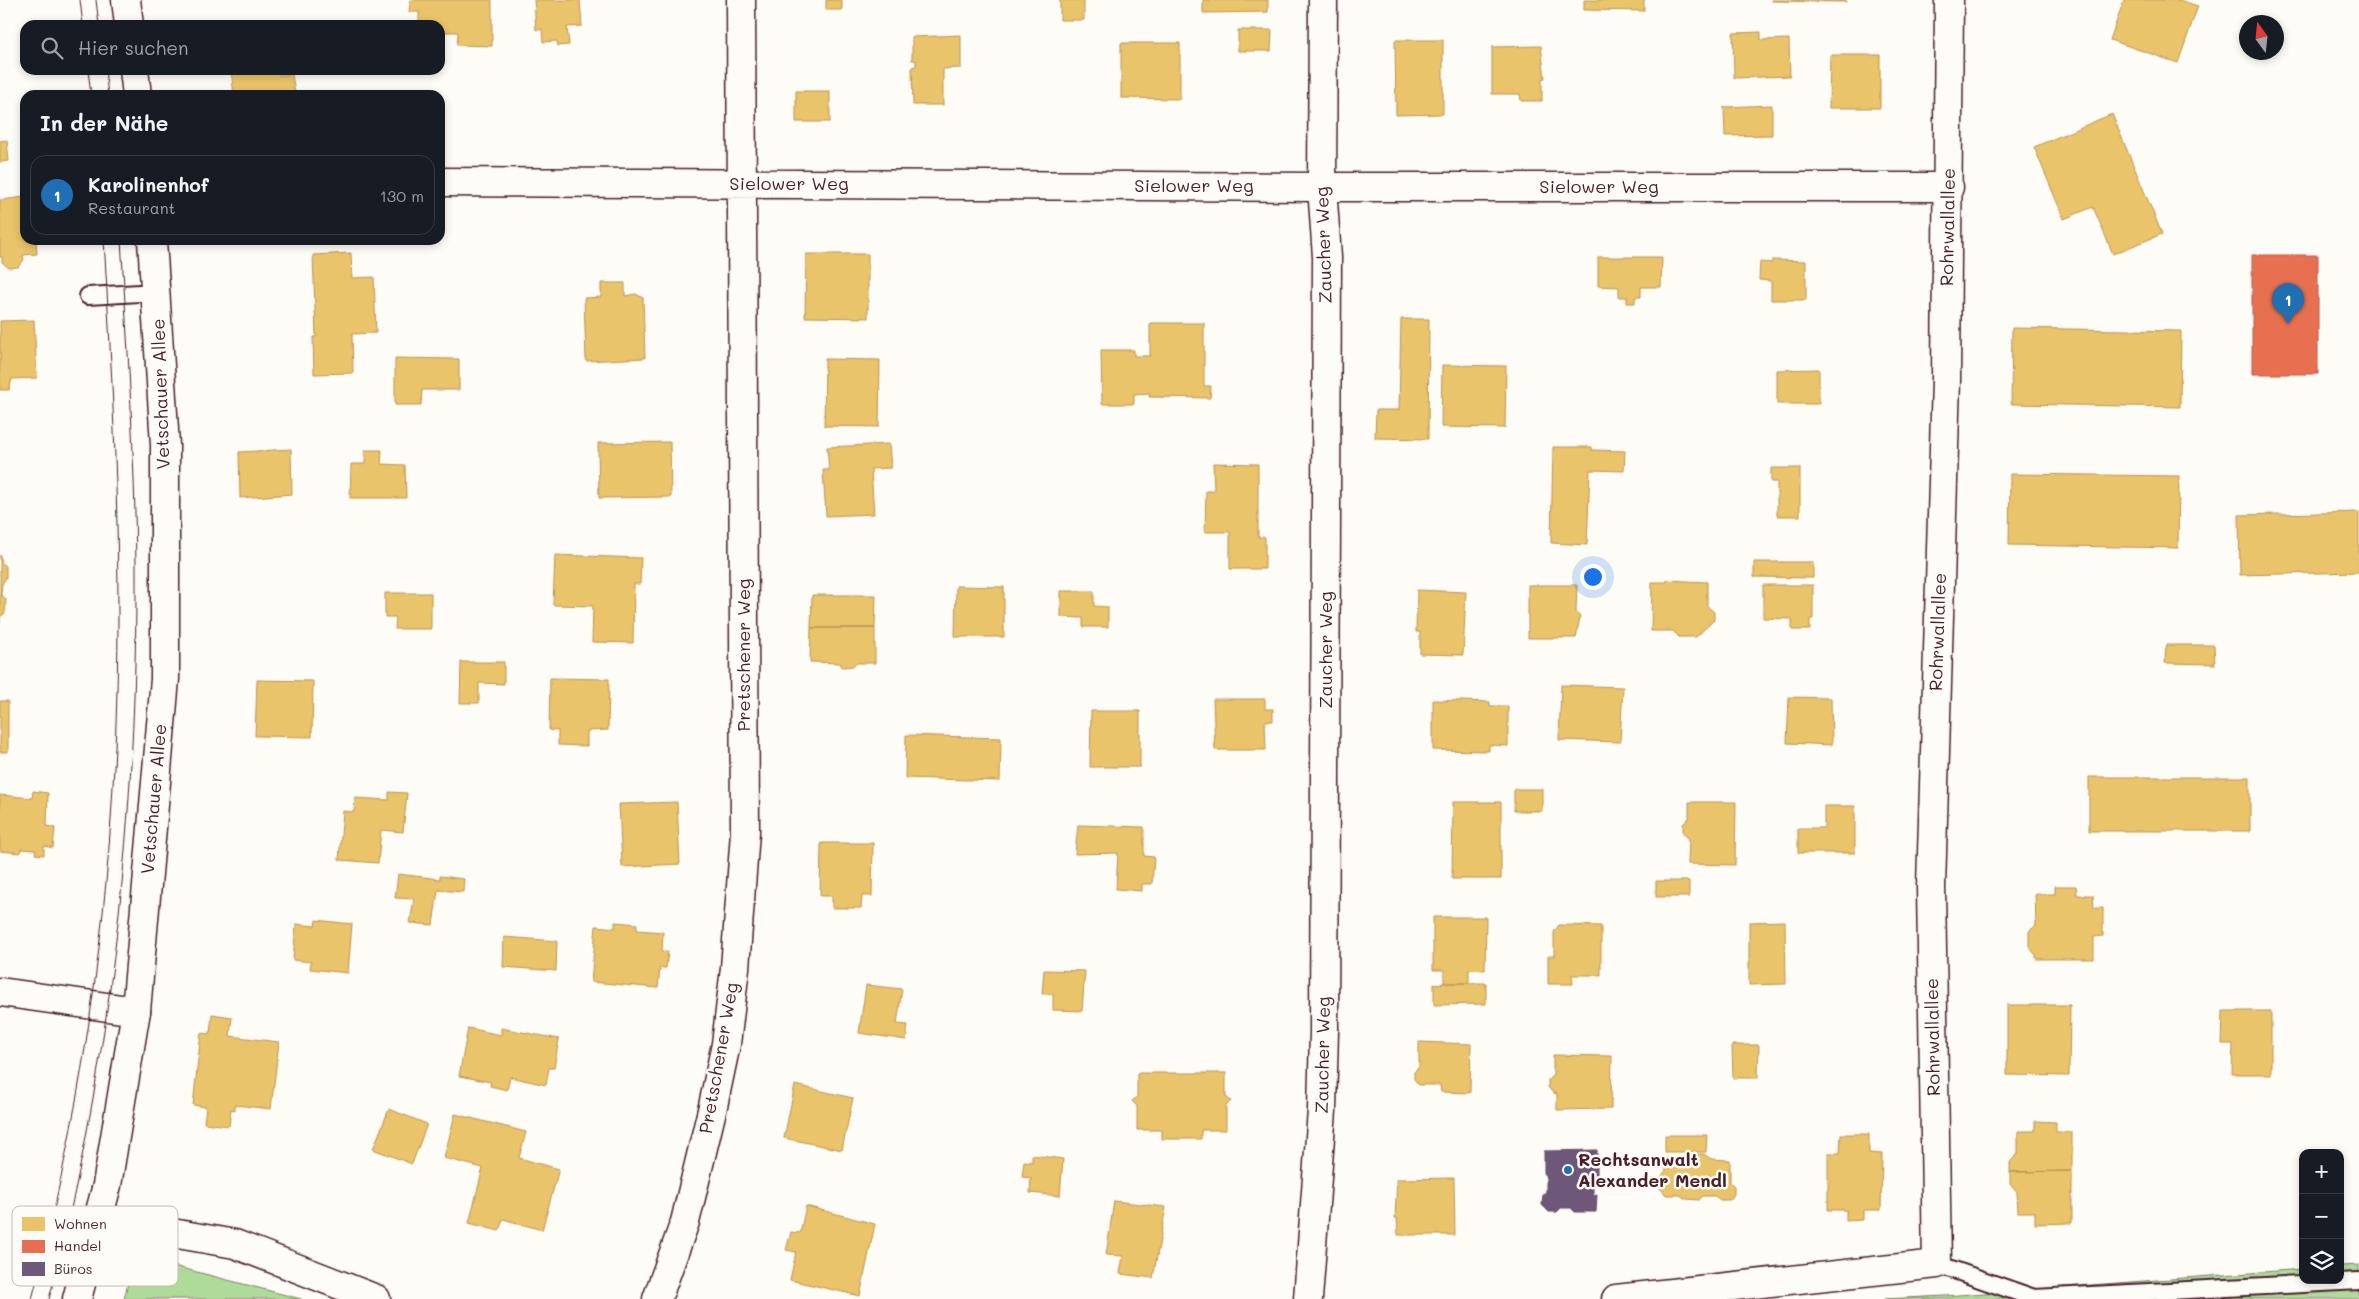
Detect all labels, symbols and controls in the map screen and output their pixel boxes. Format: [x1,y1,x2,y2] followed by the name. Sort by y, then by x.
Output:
[2239,15,2284,60] north arrow
[20,20,445,75] search box
[38,34,66,62] icon: search
[78,35,189,60] text: Hier suchen
[40,109,168,136] text: In der Nähe
[1934,168,1960,286] street label: Rohrwallallee
[729,171,849,195] street label: Sielower Weg
[88,172,209,197] text: Karolinenhof
[1134,173,1254,197] street label: Sielower Weg
[1539,174,1659,198] street label: Sielower Weg
[53,185,61,206] text: 1
[380,185,424,206] text: 130 m
[1309,186,1337,304] street label: Zaucher Weg
[88,197,176,218] text: Restaurant
[2272,283,2304,324] pin: 1
[145,318,175,470] street label: Vetschauer Allee
[1580,564,1606,590] your location
[1923,573,1951,691] street label: Rohrwallallee
[731,578,755,732] street label: Pretschener Weg
[1313,591,1337,709] street label: Zaucher Weg
[134,723,172,875] street label: Vetschauer Allee
[1919,978,1945,1096] street label: Rohrwallallee
[693,980,743,1135] street label: Pretschener Weg
[1309,996,1335,1114] street label: Zaucher Weg
[1578,1147,1727,1192] place label: Rechtsanwalt Alexander Mendl
[2299,1149,2344,1284] map controls
[2299,1149,2344,1194] button: +
[1562,1164,1574,1176] marker: Rechtsanwalt Alexander Mendl
[2299,1194,2344,1239] button: −
[12,1206,178,1286] legend
[54,1214,107,1233] text: Wohnen
[54,1236,102,1255] text: Handel
[2299,1239,2344,1284] button: layers
[54,1259,93,1278] text: Büros

